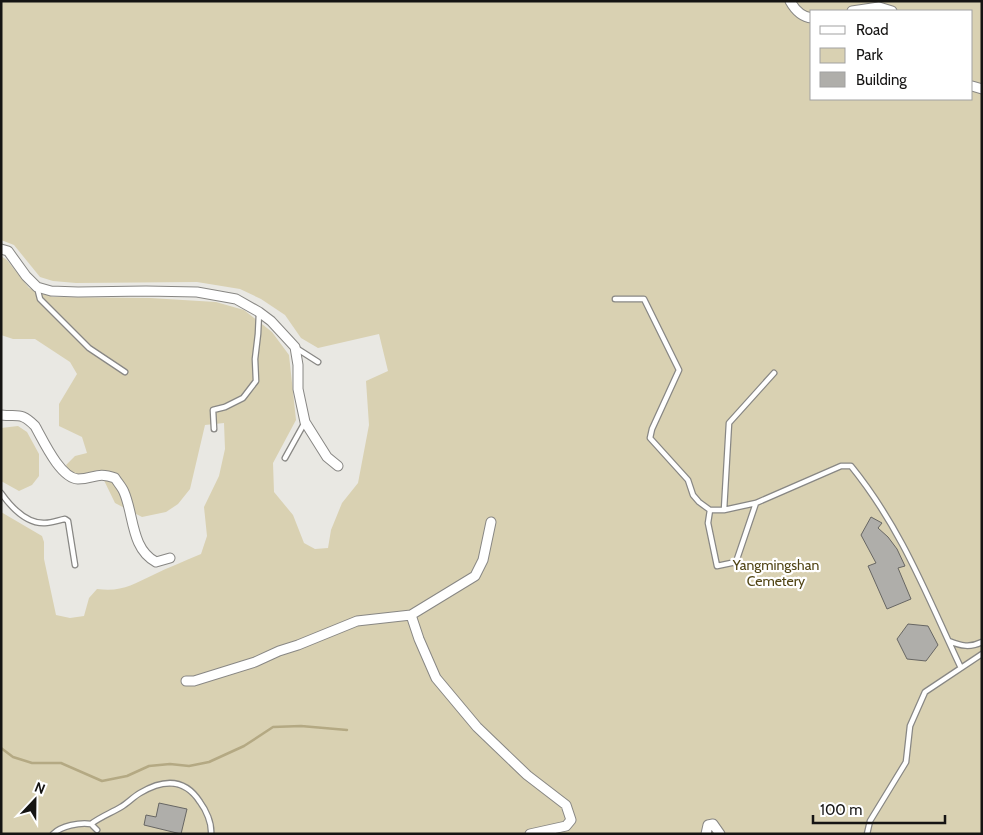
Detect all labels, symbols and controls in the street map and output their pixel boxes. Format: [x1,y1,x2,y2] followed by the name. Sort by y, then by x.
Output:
[810,10,973,100] legend
[856,21,889,39] text: Road
[856,46,883,64] text: Park
[856,71,907,89] text: Building
[732,556,819,590] park label: Yangmingshan Cemetery
[10,775,60,825] north arrow
[32,778,48,798] text: N
[813,792,946,824] scale bar
[820,801,862,819] text: 100 m

